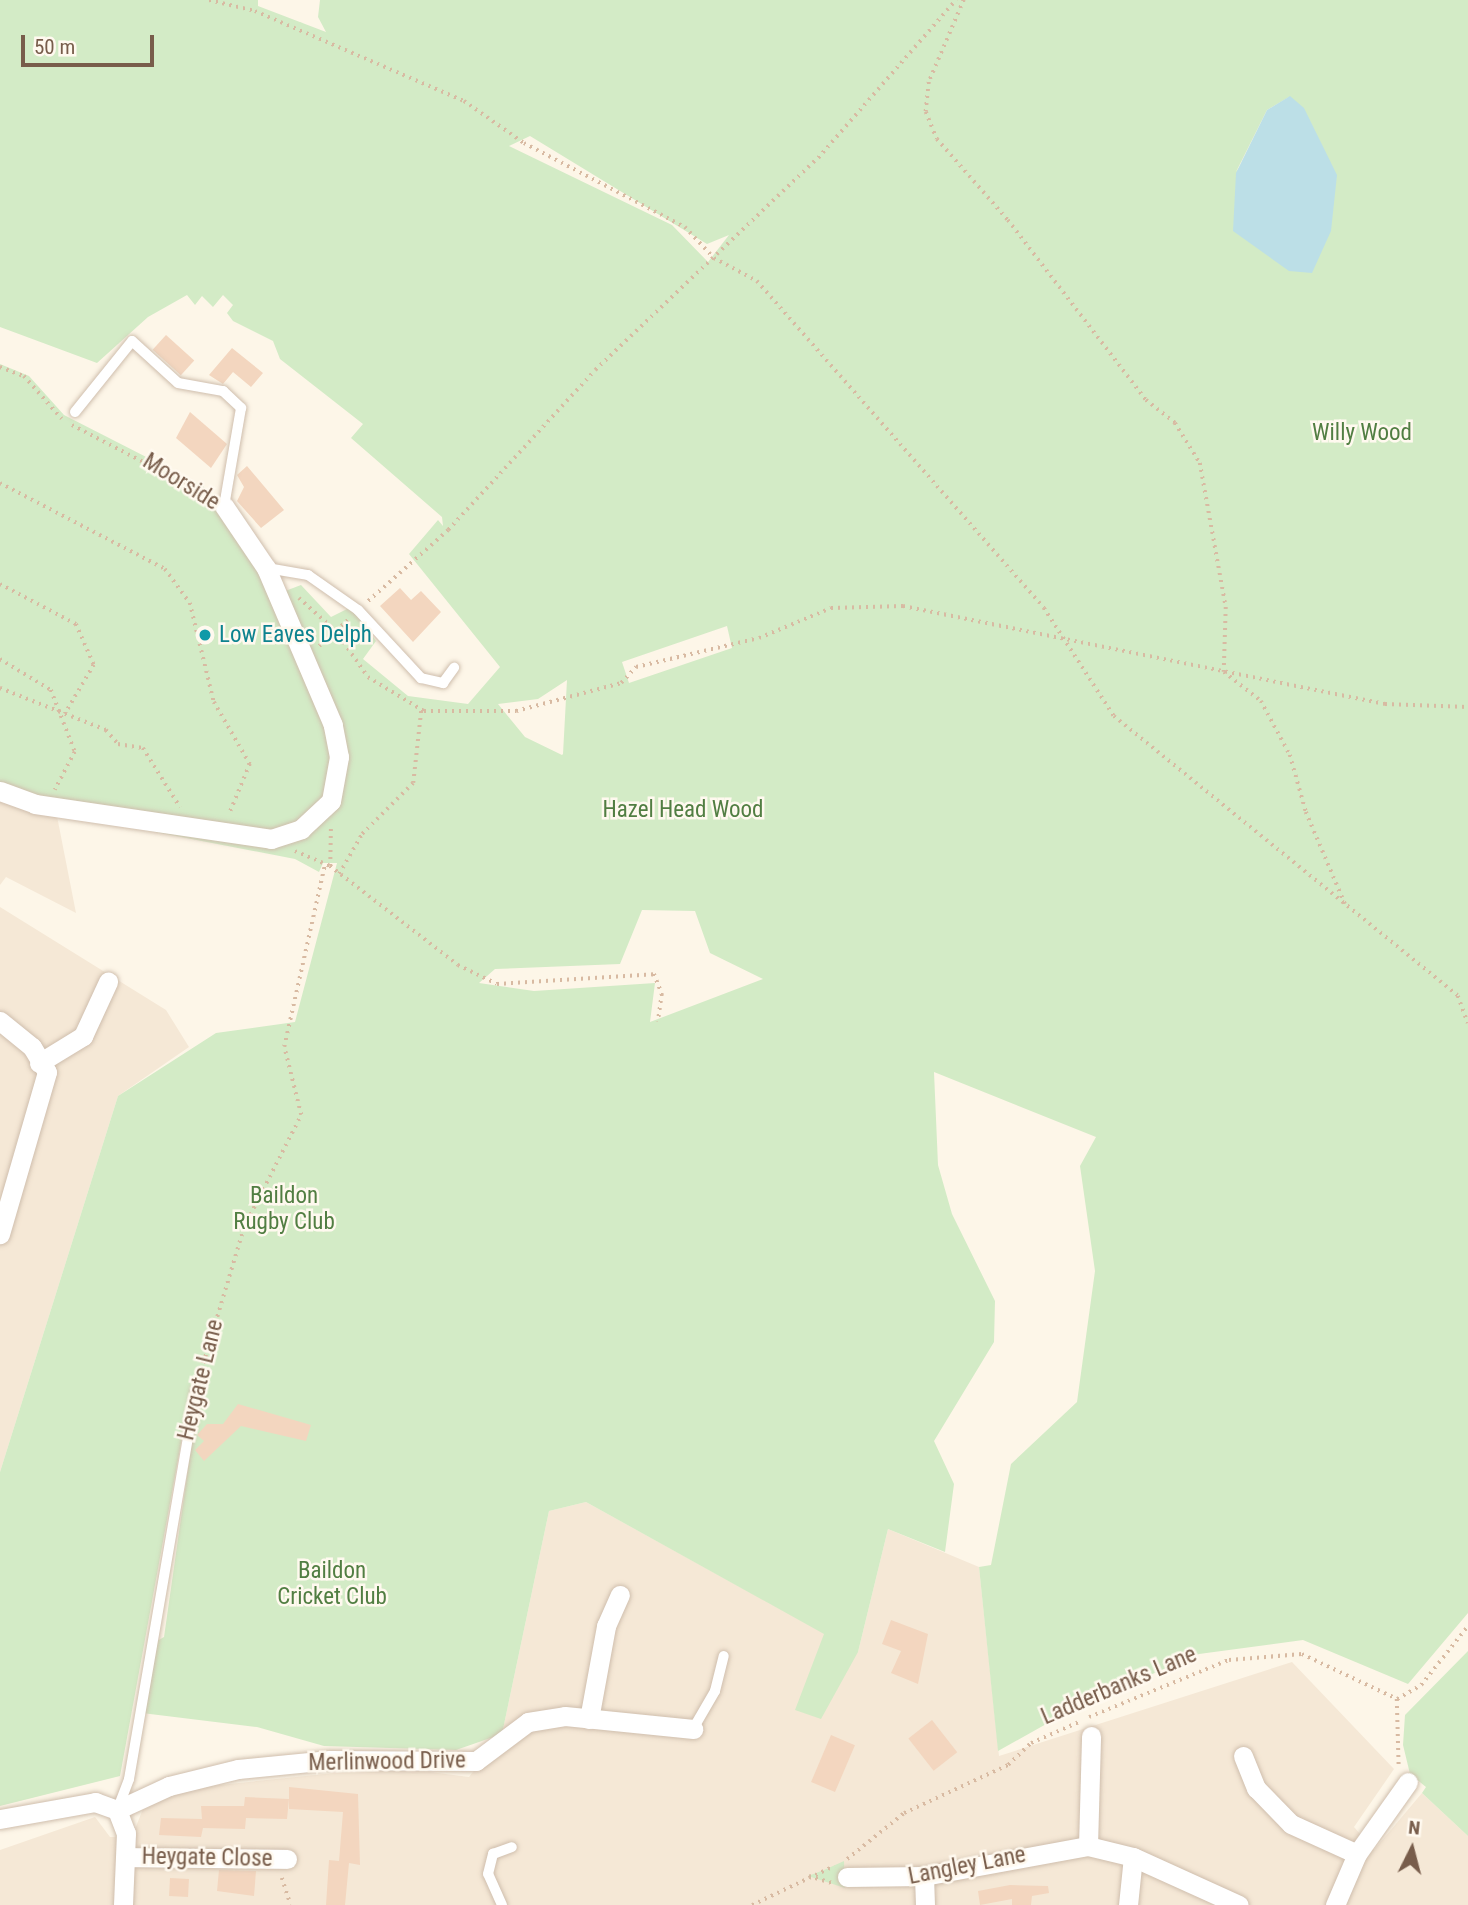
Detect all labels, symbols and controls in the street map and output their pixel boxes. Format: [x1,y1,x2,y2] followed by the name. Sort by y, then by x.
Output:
[24,21,158,65] scale bar
[34,35,75,59] text: 50 m
[1312,419,1412,447] park label: Willy Wood
[137,448,225,516] street label: Moorside
[219,621,372,649] place label: Low Eaves Delph
[197,627,213,643] marker: Low Eaves Delph
[603,796,763,824] park label: Hazel Head Wood
[233,1182,335,1236] park label: Baildon Rugby Club
[173,1317,229,1443] street label: Heygate Lane
[277,1557,387,1611] park label: Baildon Cricket Club
[1037,1641,1201,1731] street label: Ladderbanks Lane
[308,1747,466,1777] street label: Merlinwood Drive
[1377,1814,1447,1884] north arrow
[1407,1816,1421,1840] text: N
[906,1841,1028,1891] street label: Langley Lane
[141,1843,273,1873] street label: Heygate Close

